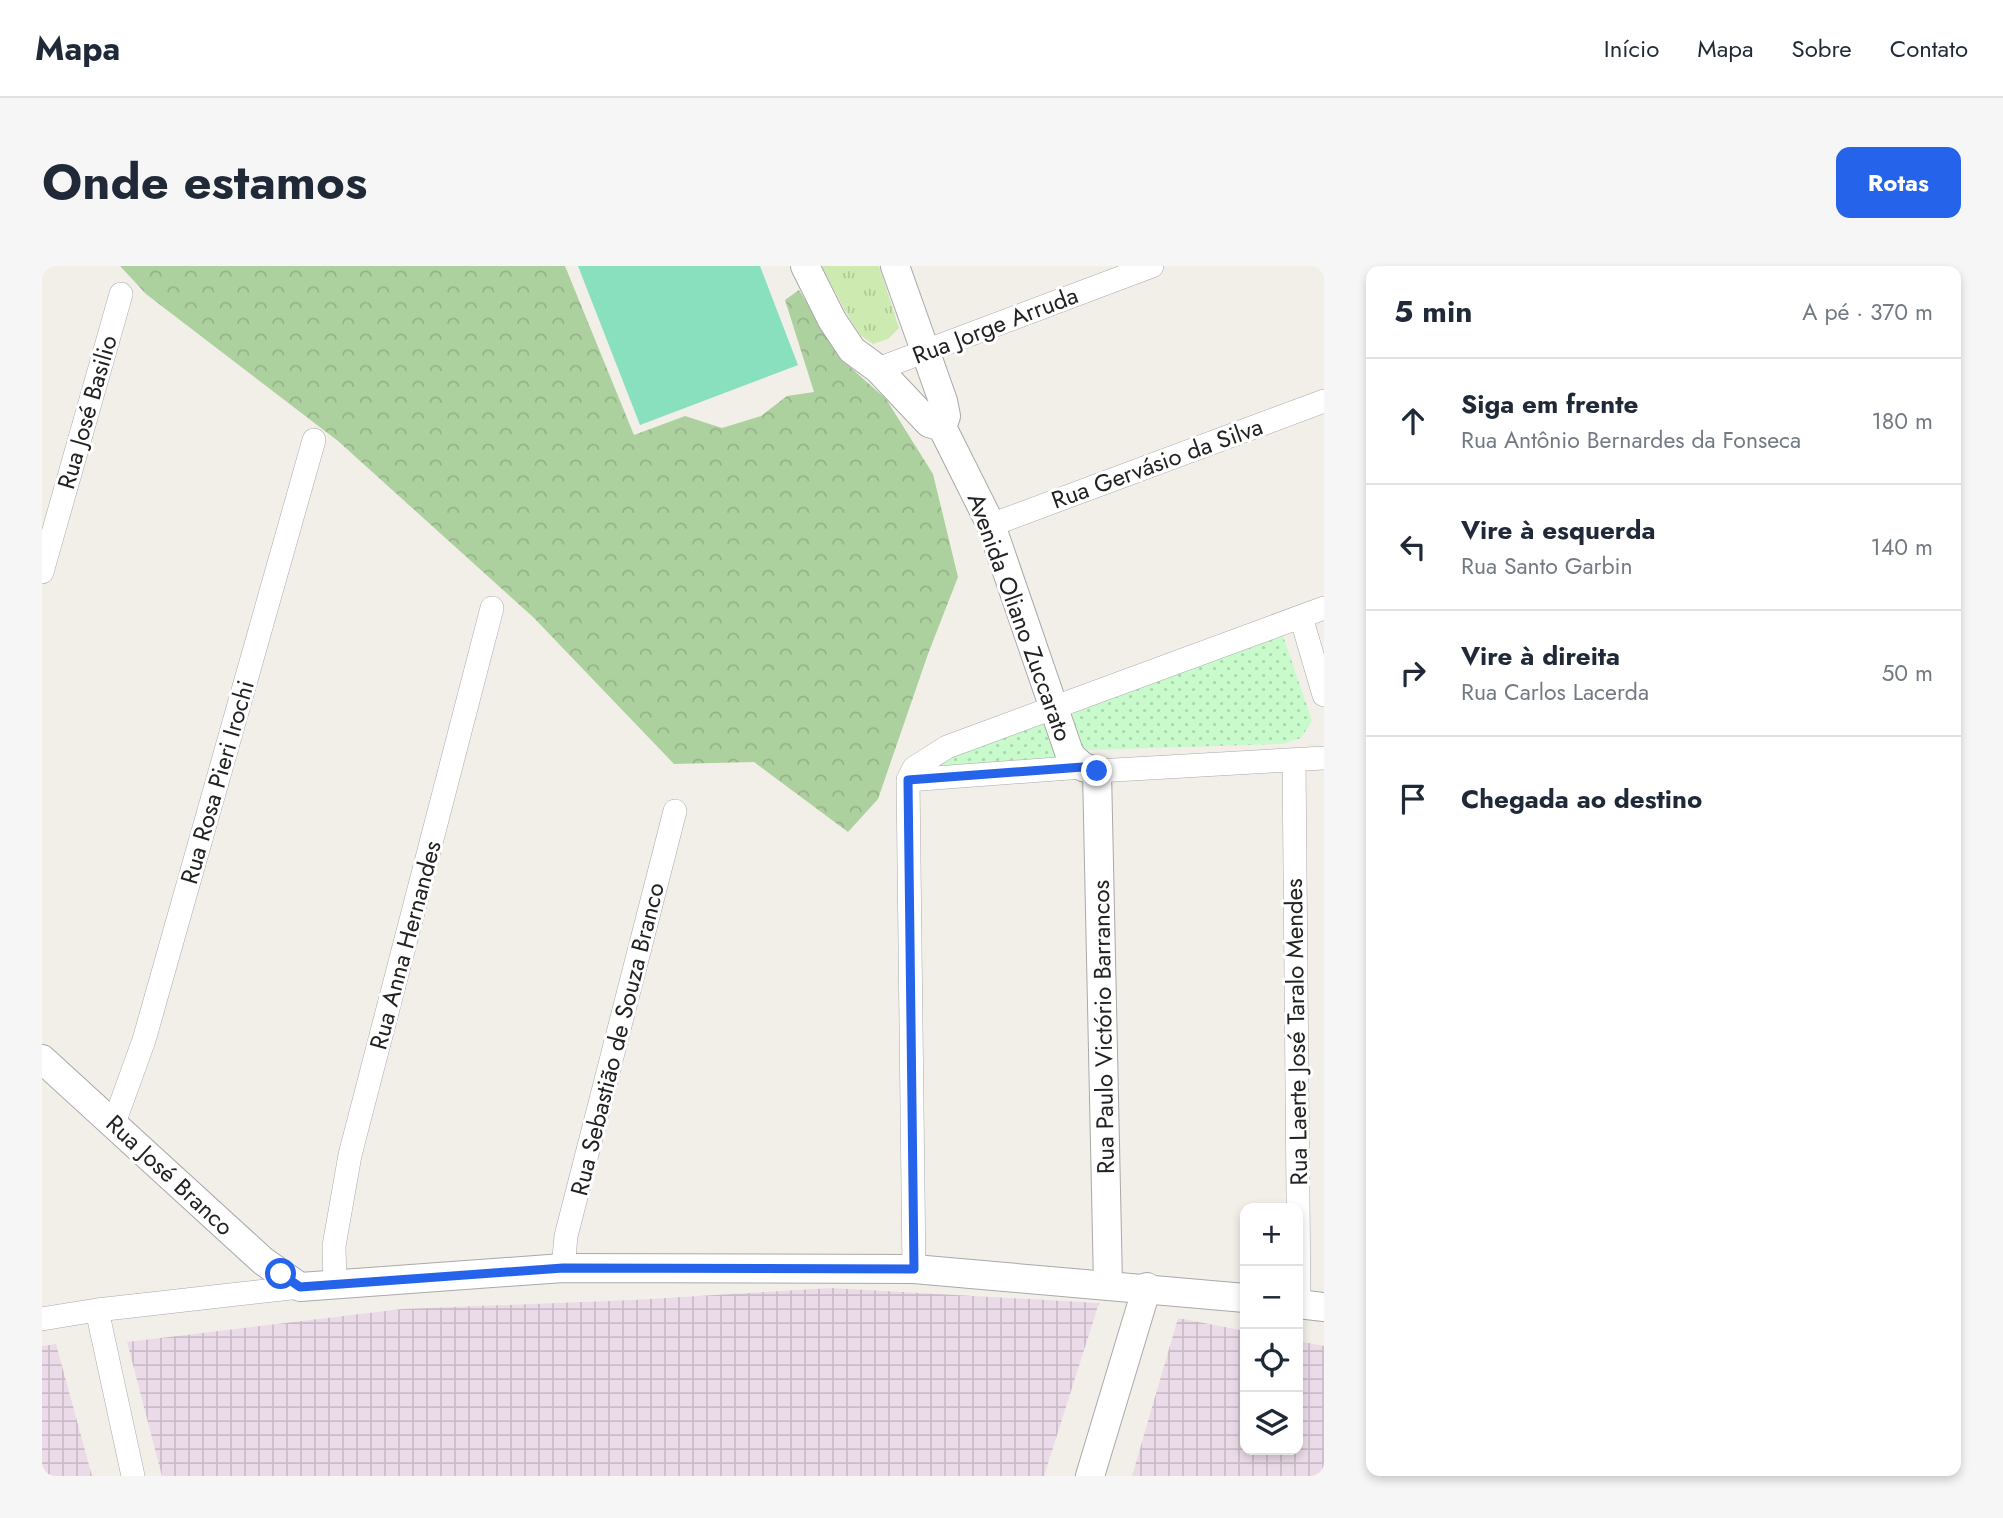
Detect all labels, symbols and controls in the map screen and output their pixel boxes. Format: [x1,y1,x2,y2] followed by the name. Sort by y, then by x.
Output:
[35,25,120,72] text: Mapa
[1604,31,1659,66] text: Início
[1697,31,1754,66] text: Mapa
[1792,31,1852,66] text: Sobre
[1890,31,1968,66] text: Contato
[42,147,367,217] text: Onde estamos
[1836,147,1961,218] button: Rotas
[907,277,1083,373] street label: Rua Jorge Arruda
[1394,290,1472,333] text: 5 min
[1802,295,1933,329] text: A pé · 370 m
[48,331,126,493] street label: Rua José Basilio
[1461,385,1638,423] text: Siga em frente
[1394,402,1432,440] icon: ahead
[1871,404,1933,438] text: 180 m
[1046,408,1268,518] street label: Rua Gervásio da Silva
[1461,423,1801,457] text: Rua Antônio Bernardes da Fonseca
[959,488,1081,746] street label: Avenida Oliano Zuccarato
[1461,511,1656,549] text: Vire à esquerda
[1394,528,1432,566] icon: left
[1871,530,1933,564] text: 140 m
[1461,549,1633,583] text: Rua Santo Garbin
[1461,637,1620,675] text: Vire à direita
[1394,654,1432,692] icon: right
[1881,656,1933,690] text: 50 m
[1461,675,1649,709] text: Rua Carlos Lacerda
[171,676,263,888] street label: Rua Rosa Pieri Irochi
[1081,755,1112,786] route end
[1394,780,1432,818] icon: arrive
[1461,780,1702,818] text: Chegada ao destino
[360,837,450,1053] street label: Rua Anna Hernandes
[1276,878,1316,1186] street label: Rua Laerte José Taralo Mendes
[561,879,673,1199] street label: Rua Sebastião de Souza Branco
[1083,880,1123,1174] street label: Rua Paulo Victório Barrancos
[98,1107,242,1243] street label: Rua José Branco
[1240,1203,1303,1455] map controls
[1240,1203,1303,1266] button: +
[265,1258,296,1289] route start
[1240,1266,1303,1329] button: −
[1240,1329,1303,1392] button: locate
[1240,1392,1303,1455] button: layers

